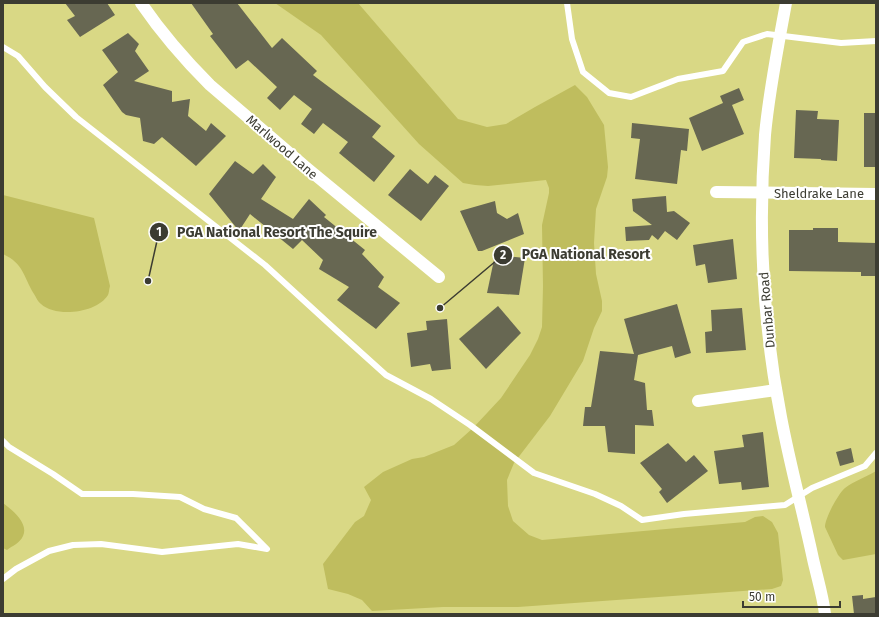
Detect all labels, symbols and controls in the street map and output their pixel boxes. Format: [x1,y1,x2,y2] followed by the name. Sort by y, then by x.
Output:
[243,112,321,182] street label: Marlwood Lane
[774,186,864,201] street label: Sheldrake Lane
[149,219,385,245] callout: PGA National Resort The Squire
[177,224,377,241] text: PGA National Resort The Squire
[156,225,162,239] text: 1
[493,242,658,268] callout: PGA National Resort
[522,246,651,263] text: PGA National Resort
[500,248,506,262] text: 2
[756,271,778,349] street label: Dunbar Road
[743,583,840,609] scale bar
[749,590,775,604] text: 50 m

